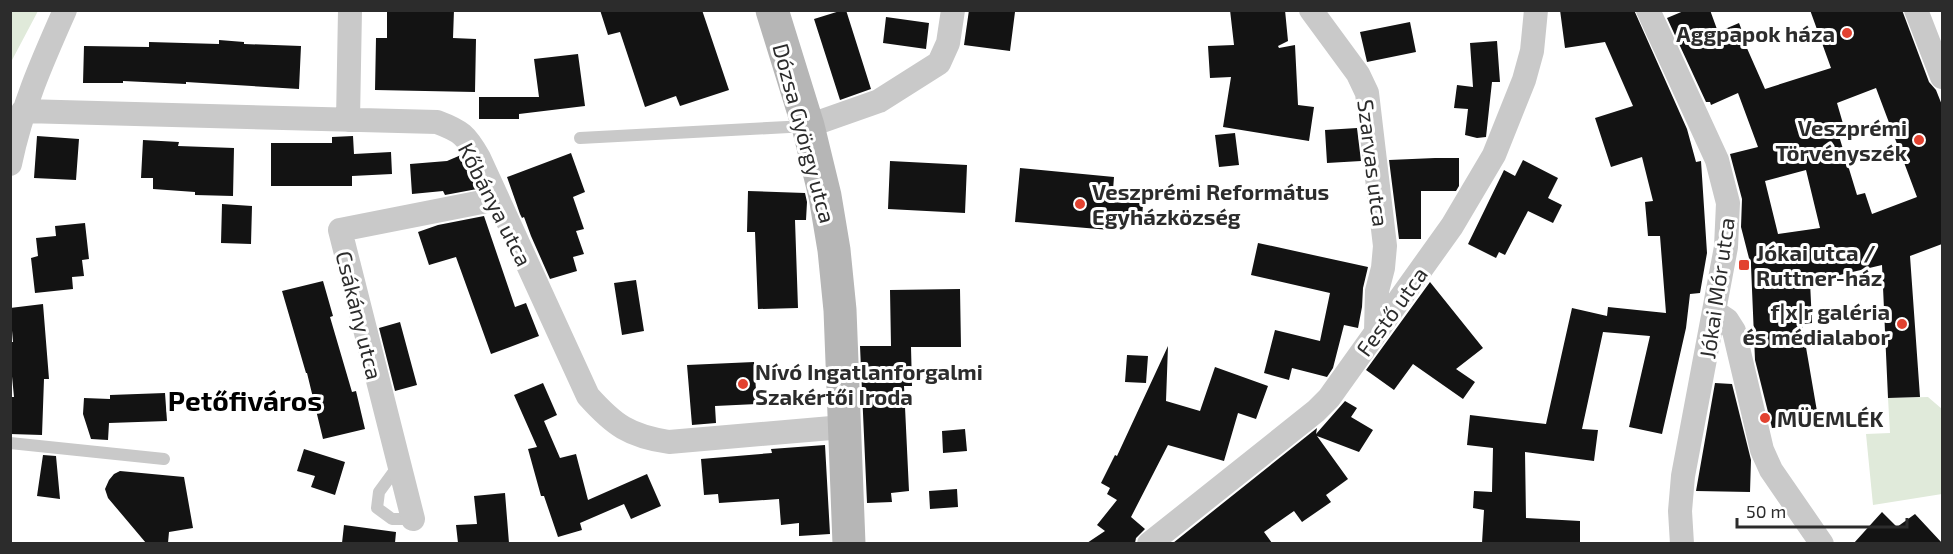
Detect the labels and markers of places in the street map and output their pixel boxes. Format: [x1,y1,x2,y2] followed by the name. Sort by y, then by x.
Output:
[1676,20,1835,46] place label: Aggpapok háza
[1840,26,1854,40] marker: Aggpapok háza
[1775,114,1908,166] place label: Veszprémi Törvényszék
[1912,133,1926,147] marker: Veszprémi Törvényszék
[1092,178,1329,230] place label: Veszprémi Református Egyházközség
[1073,197,1087,211] marker: Veszprémi Református Egyházközség
[1756,239,1882,290] place label: Jókai utca / Ruttner-ház
[1737,258,1751,272] marker: Jókai utca / Ruttner-ház
[1742,298,1891,349] place label: f|x|r galéria és médialabor
[1895,317,1909,331] marker: f|x|r galéria és médialabor
[755,358,983,409] place label: Nívó Ingatlanforgalmi Szakértői Iroda
[736,377,750,391] marker: Nívó Ingatlanforgalmi Szakértői Iroda
[1777,405,1884,431] place label: MÜEMLÉK
[1758,411,1772,425] marker: MÜEMLÉK

